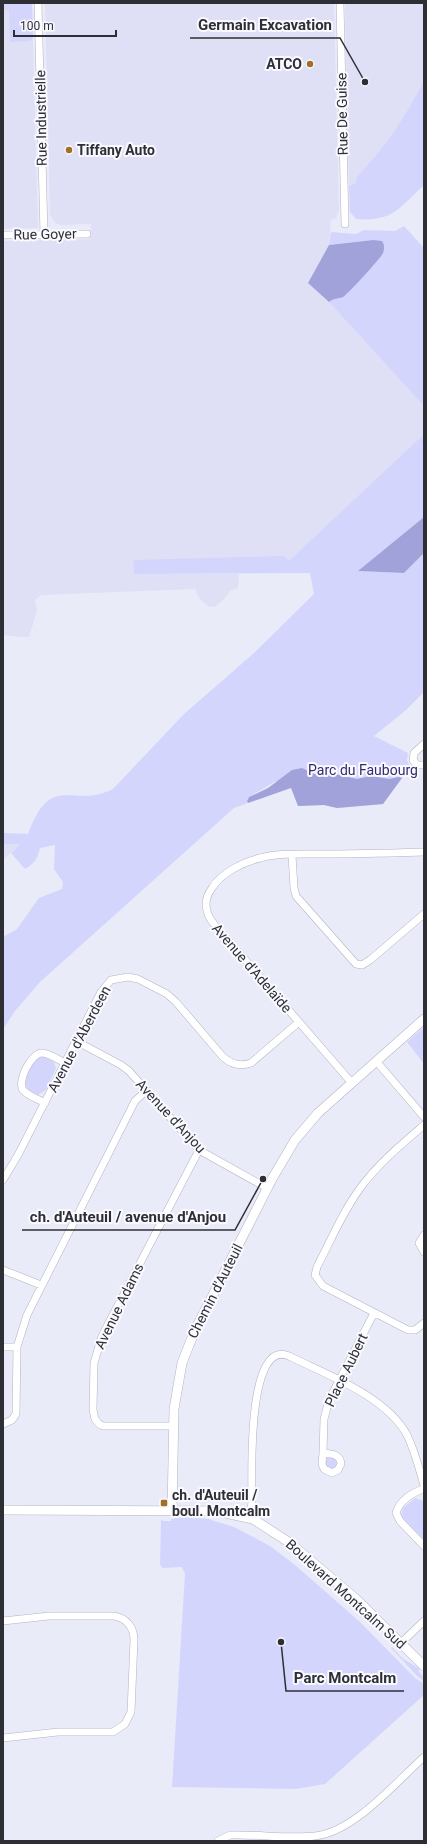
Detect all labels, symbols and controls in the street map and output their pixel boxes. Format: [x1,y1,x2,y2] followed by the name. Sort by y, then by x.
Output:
[190,11,340,38] callout: Germain Excavation
[14,12,116,38] scale bar
[198,16,332,34] text: Germain Excavation
[20,19,54,33] text: 100 m
[266,56,302,72] place label: ATCO
[305,59,315,69] marker: ATCO
[32,70,50,166] street label: Rue Industrielle
[333,73,351,155] street label: Rue De Guise
[77,142,155,158] place label: Tiffany Auto
[64,145,74,155] marker: Tiffany Auto
[13,225,77,243] street label: Rue Goyer
[308,762,418,778] park label: Parc du Faubourg
[209,920,295,1016] street label: Avenue d'Adelaïde
[44,983,114,1095] street label: Avenue d'Aberdeen
[133,1076,209,1156] street label: Avenue d'Anjou
[22,1203,235,1230] callout: ch. d'Auteuil / avenue d'Anjou
[30,1208,226,1226] text: ch. d'Auteuil / avenue d'Anjou
[184,1241,246,1341] street label: Chemin d'Auteuil
[91,1261,147,1351] street label: Avenue Adams
[321,1330,371,1409] street label: Place Aubert
[172,1487,270,1519] place label: ch. d'Auteuil / boul. Montcalm
[159,1498,169,1508] marker: ch. d'Auteuil / boul. Montcalm
[283,1536,409,1652] street label: Boulevard Montcalm Sud
[286,1664,404,1691] callout: Parc Montcalm
[294,1669,396,1687] text: Parc Montcalm

